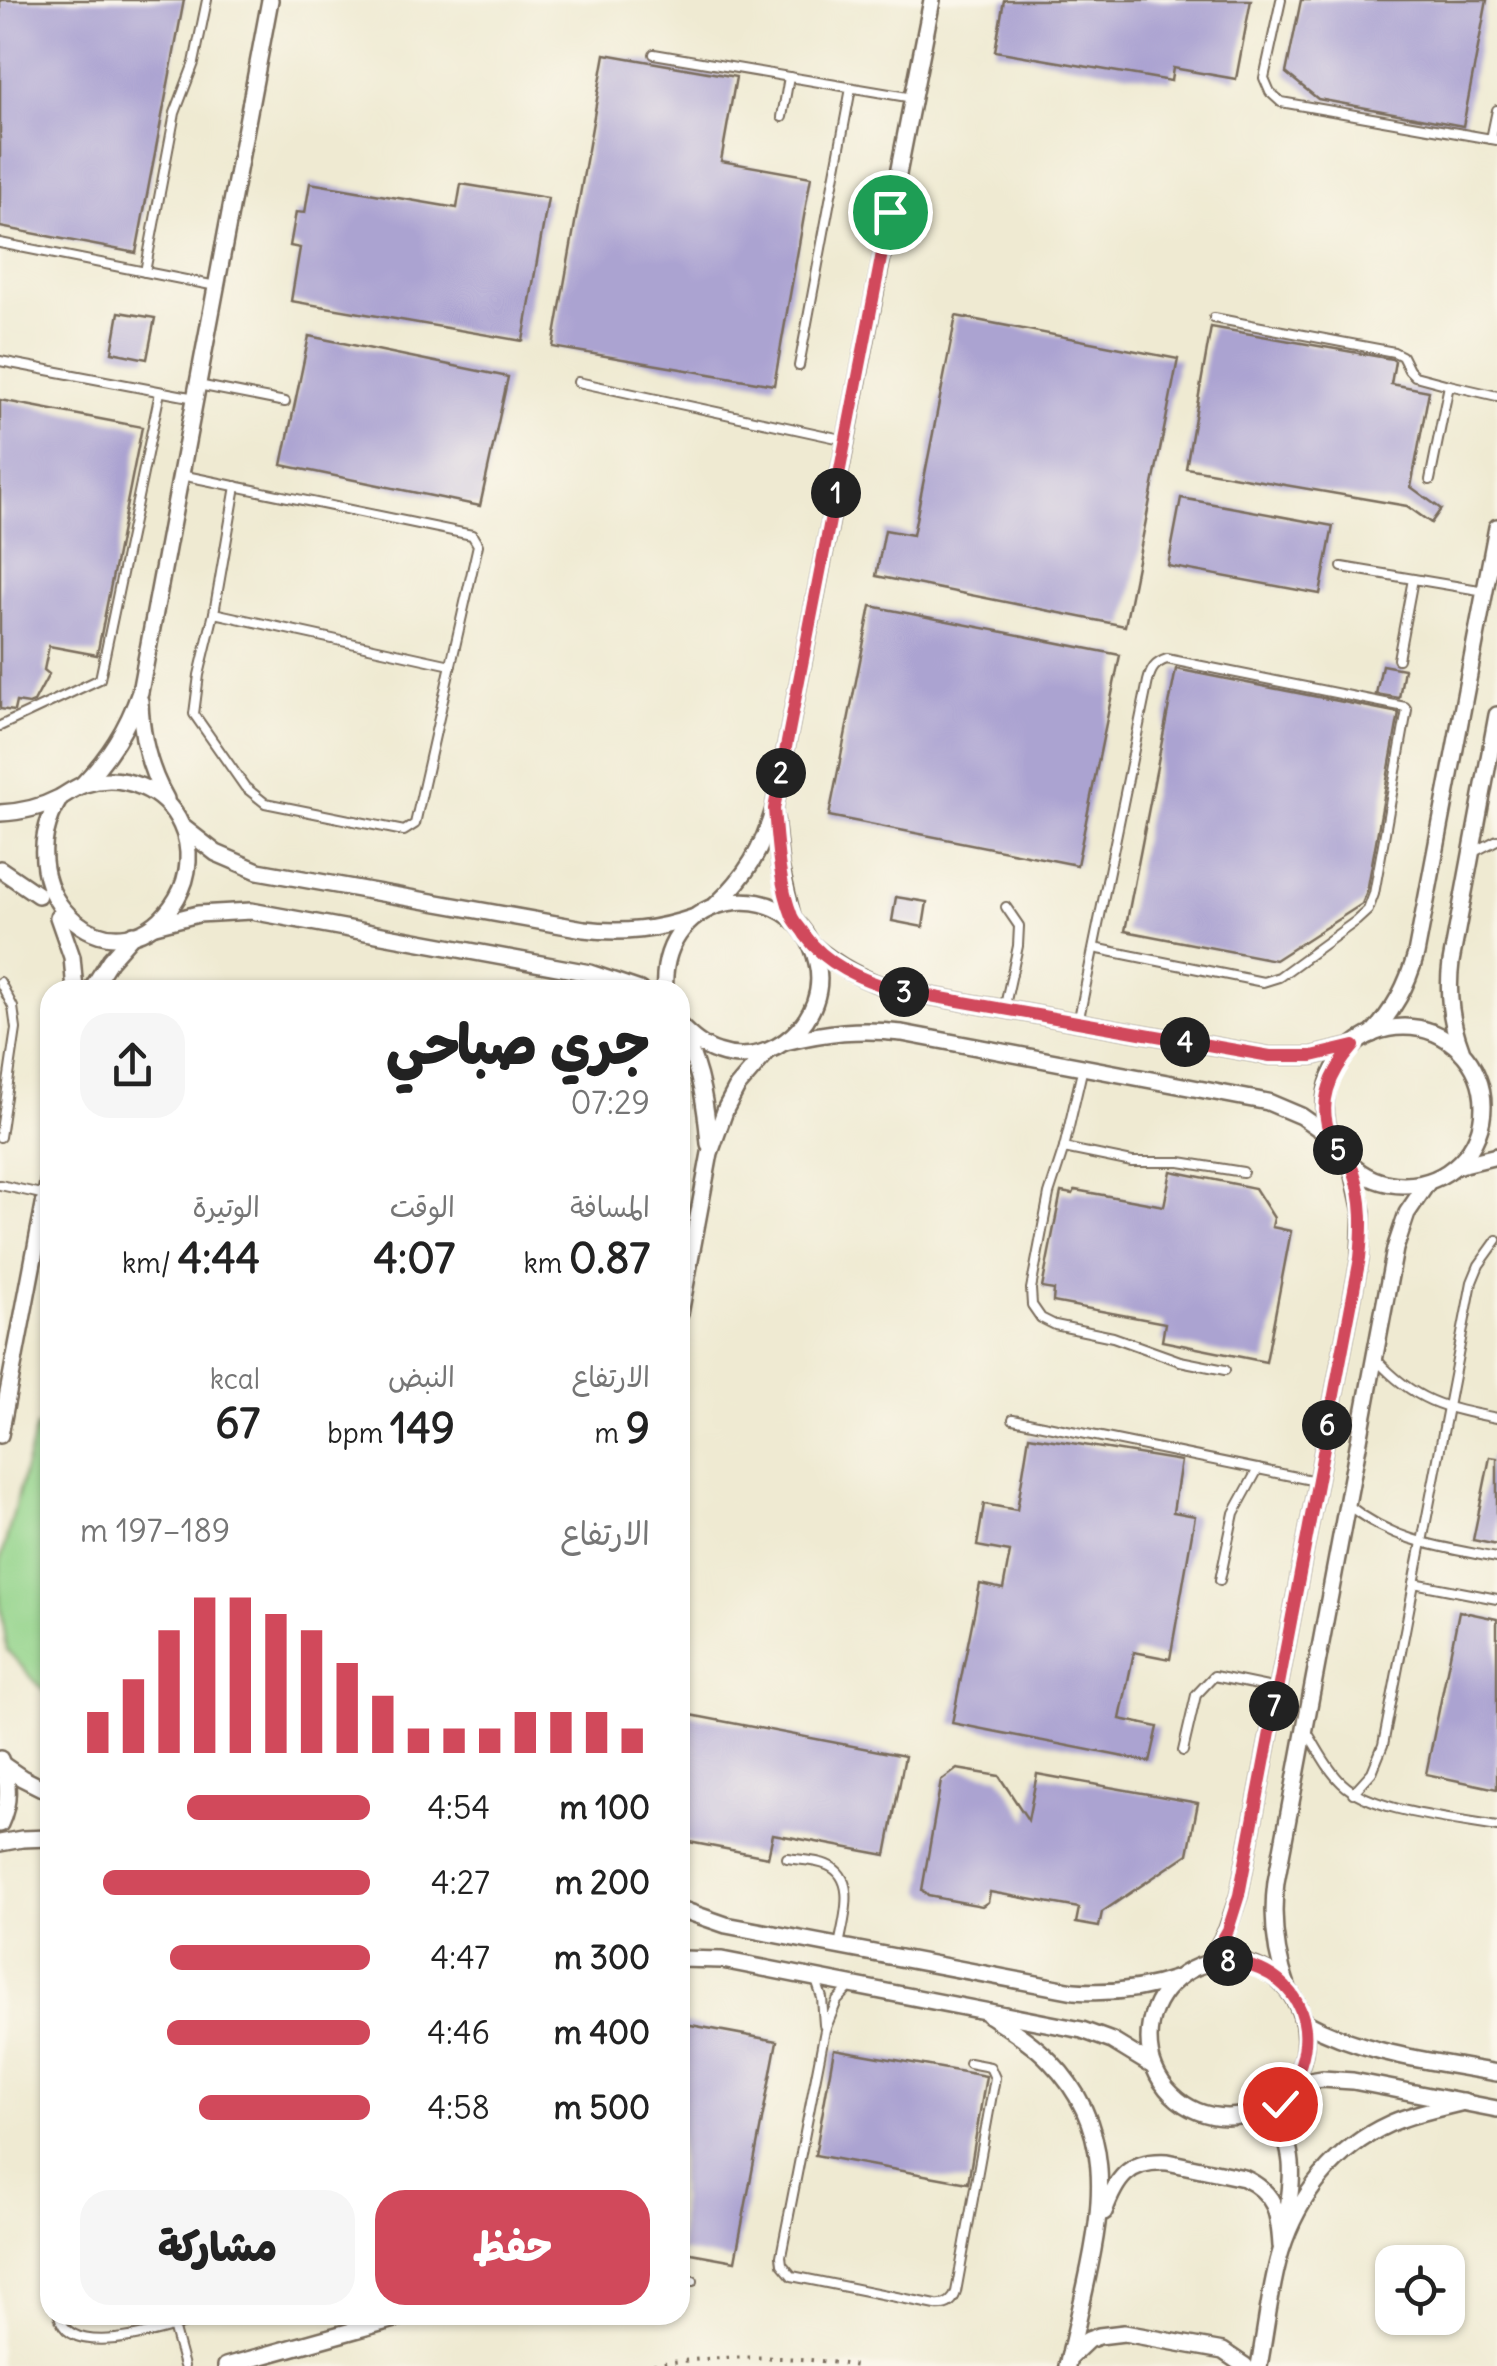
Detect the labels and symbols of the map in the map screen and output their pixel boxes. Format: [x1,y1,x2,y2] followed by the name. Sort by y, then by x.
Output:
[848,170,933,255] pin
[811,468,861,518] pin: 1
[756,748,806,798] pin: 2
[879,967,929,1017] pin: 3
[1160,1017,1210,1067] pin: 4
[1313,1125,1363,1175] pin: 5
[1302,1400,1352,1450] pin: 6
[1249,1681,1299,1731] pin: 7
[1203,1936,1253,1986] pin: 8
[1238,2062,1323,2147] pin

